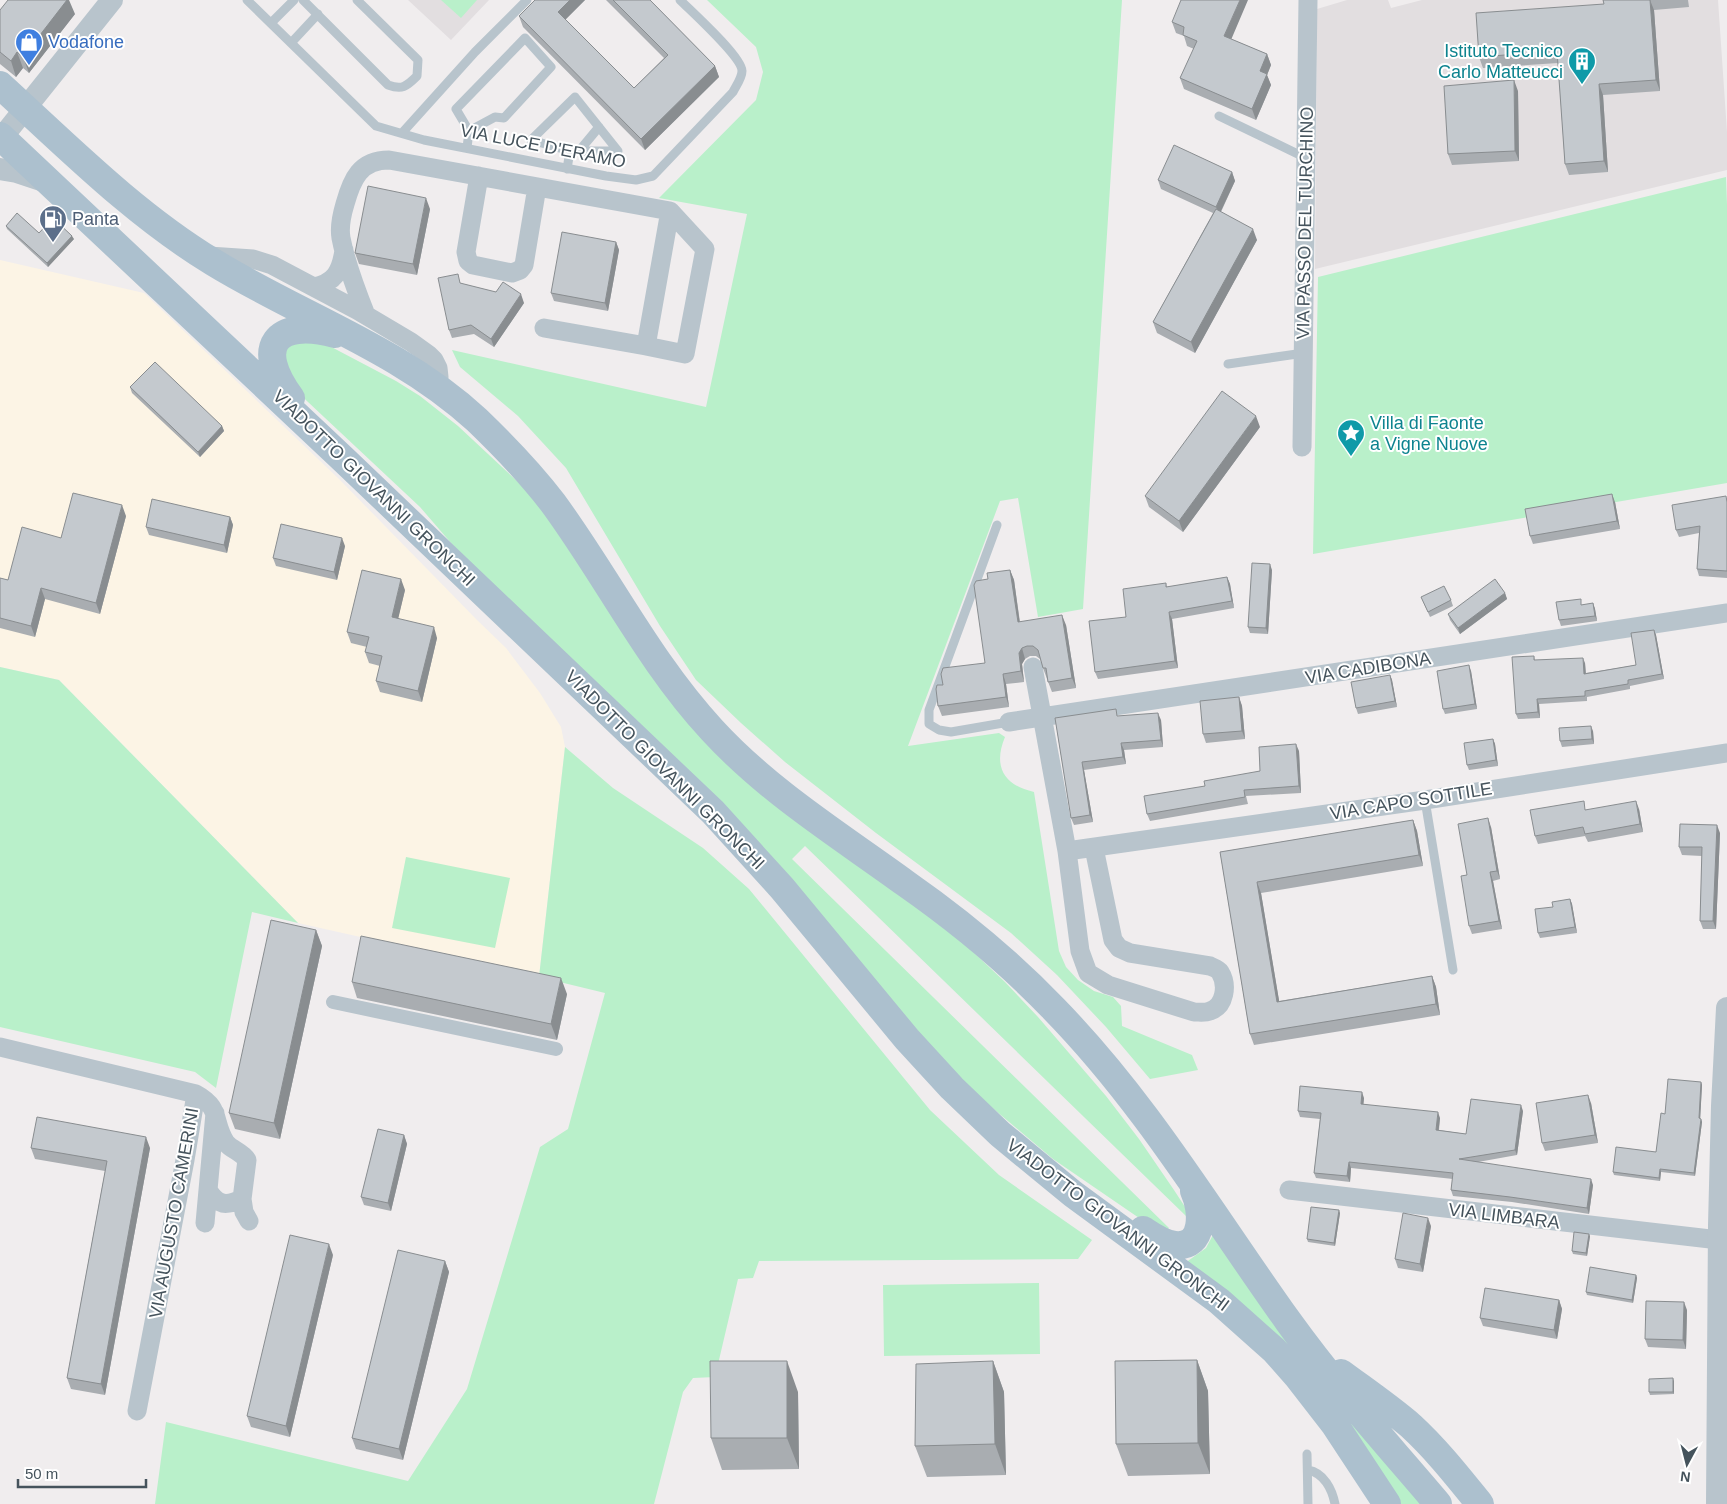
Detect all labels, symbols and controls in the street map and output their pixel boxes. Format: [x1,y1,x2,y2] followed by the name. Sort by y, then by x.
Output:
[14,27,44,66] shop icon: Vodafone
[48,32,124,52] place label: Vodafone
[1438,41,1563,82] place label: Istituto Tecnico Carlo Matteucci
[1567,46,1597,85] building icon: Istituto Tecnico Carlo Matteucci
[1293,106,1317,340] street label: VIA PASSO DEL TURCHINO
[458,120,628,172] street label: VIA LUCE D'ERAMO
[38,204,68,243] fuel station icon: Panta
[72,209,120,229] place label: Panta
[269,386,479,590] street label: VIADOTTO GIOVANNI GRONCHI
[1370,413,1488,454] place label: Villa di Faonte a Vigne Nuove
[1336,418,1366,457] place icon: Villa di Faonte a Vigne Nuove
[1304,648,1432,688] street label: VIA CADIBONA
[561,666,769,874] street label: VIADOTTO GIOVANNI GRONCHI
[1328,778,1494,824] street label: VIA CAPO SOTTILE
[146,1106,202,1320] street label: VIA AUGUSTO CAMERINI
[1003,1135,1233,1315] street label: VIADOTTO GIOVANNI GRONCHI
[1447,1199,1561,1233] street label: VIA LIMBARA
[1662,1439,1712,1489] north arrow
[18,1456,145,1488] scale bar
[25,1465,58,1482] text: 50 m
[1679,1468,1691,1485] text: N

